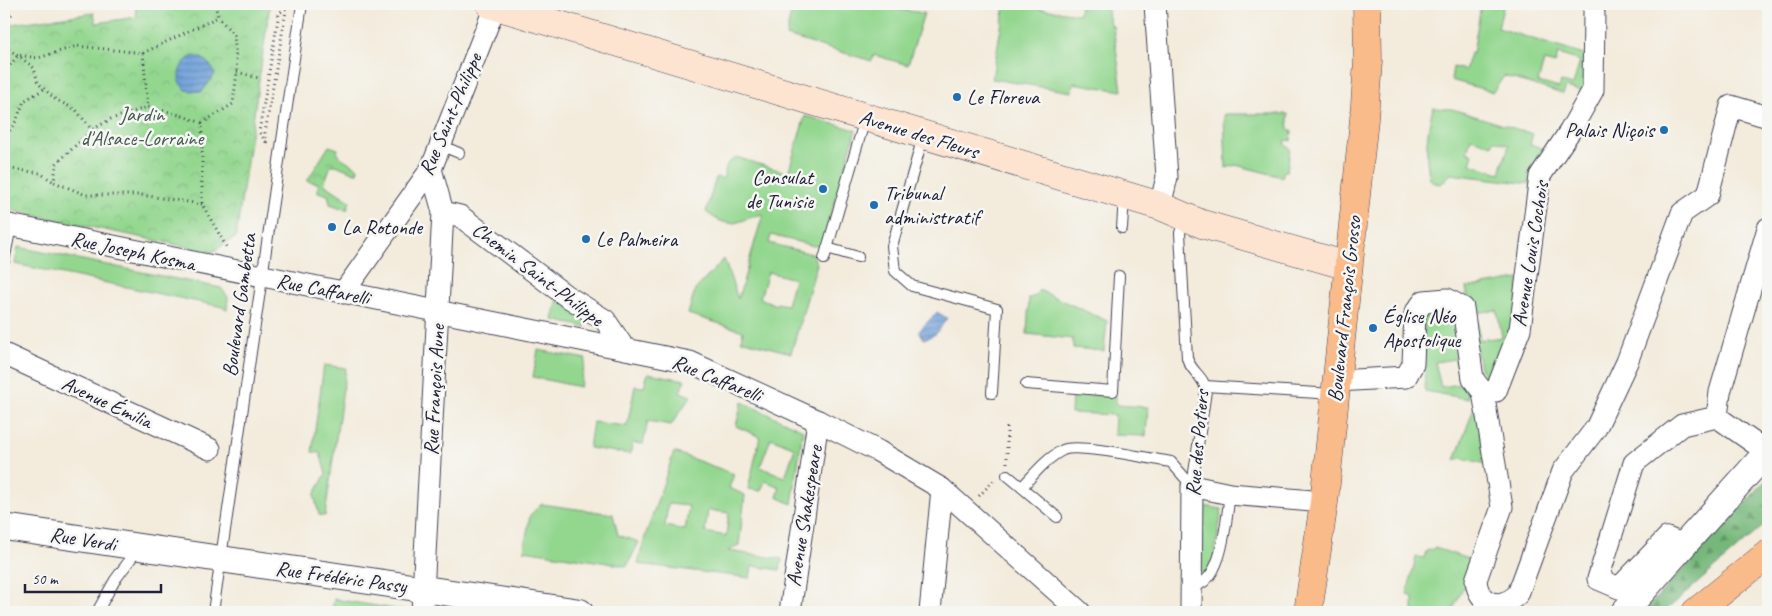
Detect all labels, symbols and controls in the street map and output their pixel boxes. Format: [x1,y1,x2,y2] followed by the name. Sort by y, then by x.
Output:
[413,48,488,179] street label: Rue Saint-Philippe
[967,84,1041,110] place label: Le Floreva
[951,91,963,103] marker: Le Floreva
[81,101,206,151] park label: Jardin d'Alsace-Lorraine
[856,104,983,165] street label: Avenue des Fleurs
[1565,117,1656,143] place label: Palais Niçois
[1658,124,1670,136] marker: Palais Niçois
[746,164,815,214] place label: Consulat de Tunisie
[1506,178,1555,328] street label: Avenue Louis Cochois
[884,180,983,230] place label: Tribunal administratif
[817,183,829,195] marker: Consulat de Tunisie
[868,199,880,211] marker: Tribunal administratif
[1321,213,1367,403] street label: Boulevard François Grosso
[342,214,424,240] place label: La Rotonde
[467,216,610,333] street label: Chemin Saint-Philippe
[326,221,338,233] marker: La Rotonde
[68,225,200,277] street label: Rue Joseph Kosma
[596,226,679,252] place label: Le Palmeira
[216,230,262,378] street label: Boulevard Gambetta
[580,233,592,245] marker: Le Palmeira
[274,267,375,311] street label: Rue Caffarelli
[1383,303,1462,353] place label: Église Néo Apostolique
[418,322,451,456] street label: Rue François Aune
[1367,322,1379,334] marker: Église Néo Apostolique
[668,348,768,409] street label: Rue Caffarelli
[58,370,158,435] street label: Avenue Émilia
[1179,387,1215,497] street label: Rue des Potiers
[780,443,828,588] street label: Avenue Shakespeare
[48,521,121,558] street label: Rue Verdi
[274,555,410,599] street label: Rue Frédéric Passy
[25,561,161,593] scale bar
[32,570,59,589] text: 50 m

